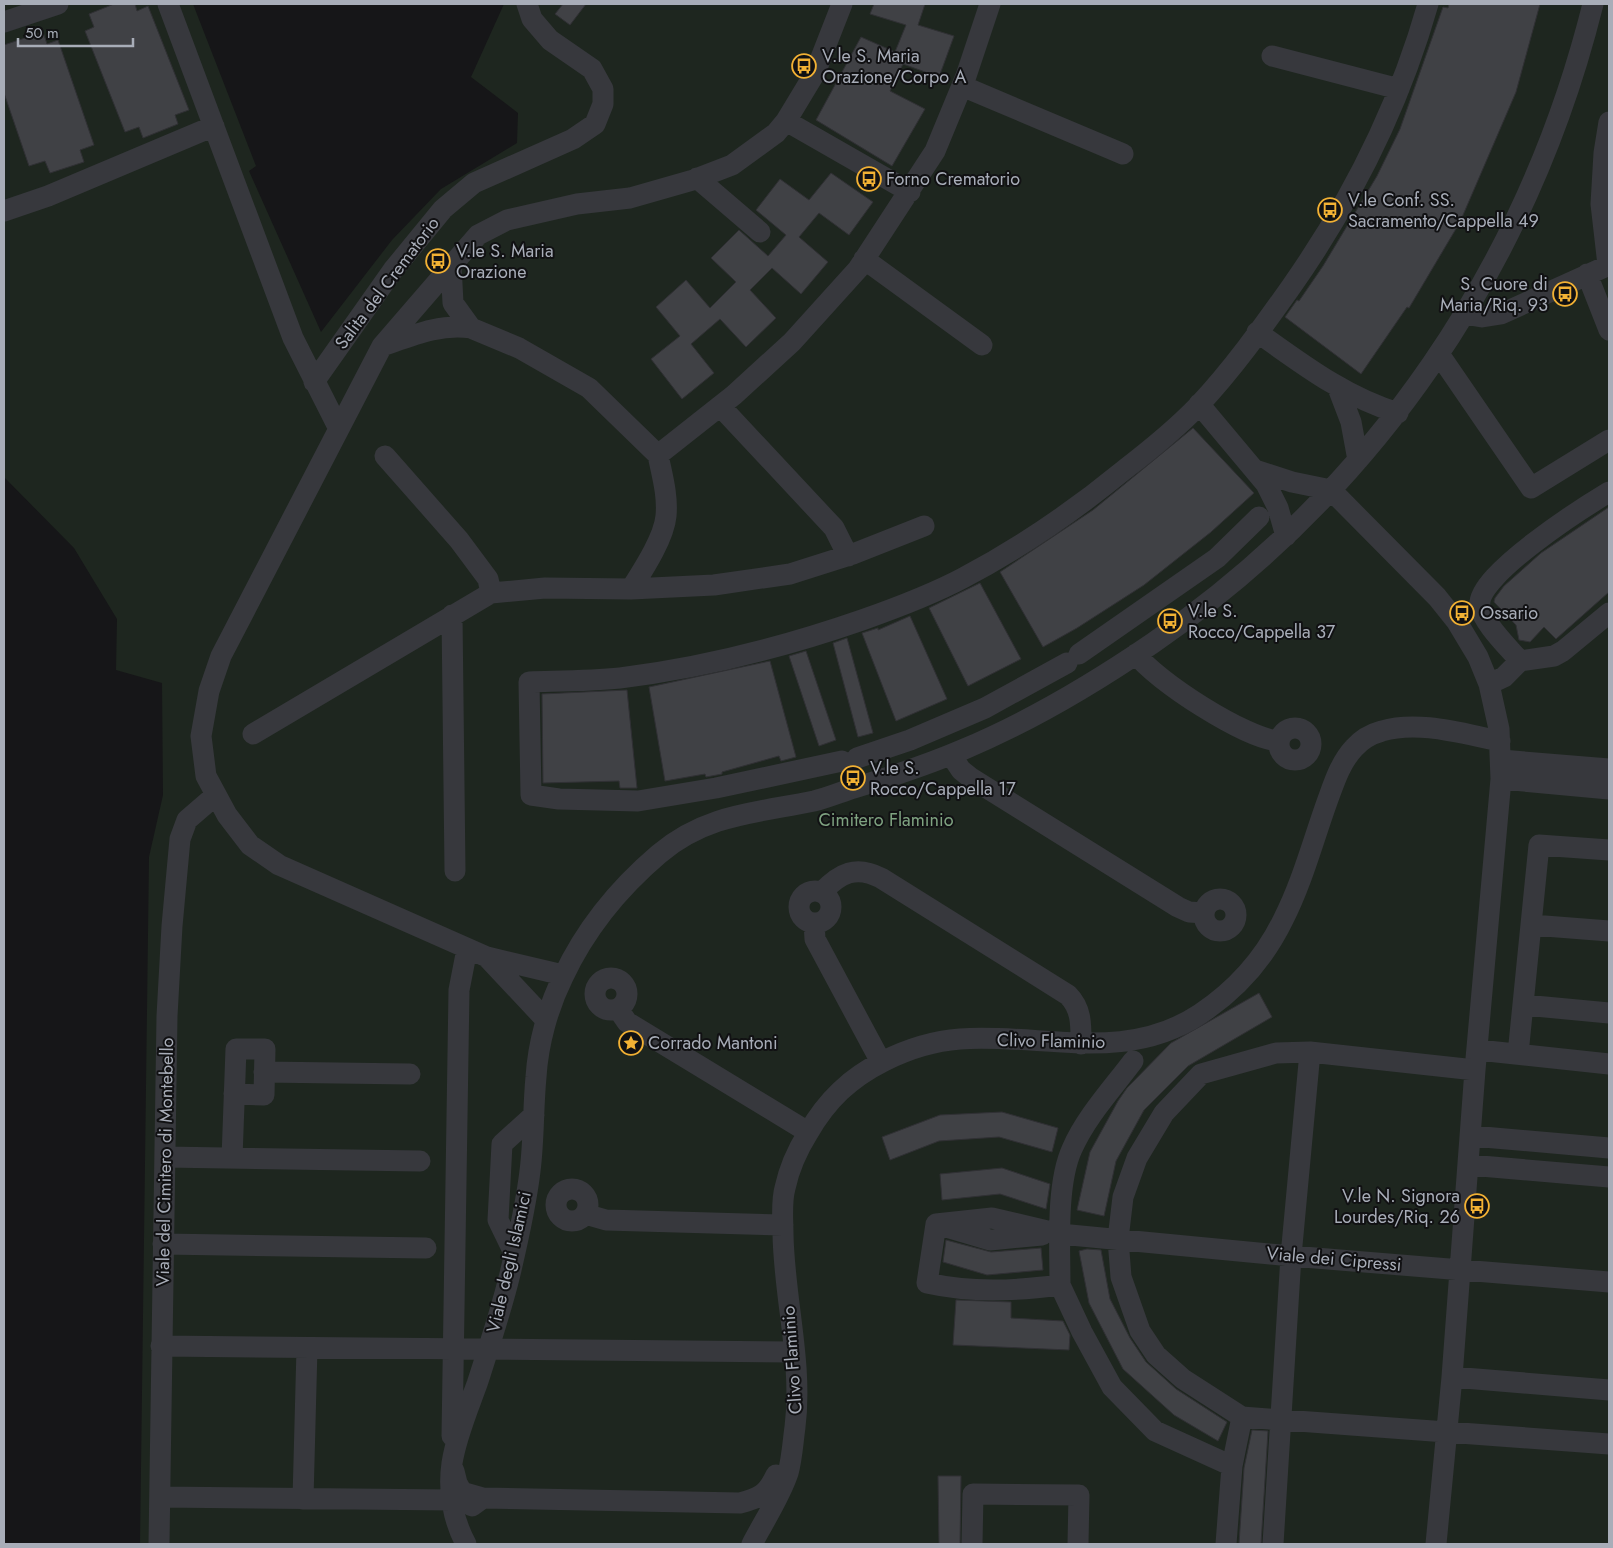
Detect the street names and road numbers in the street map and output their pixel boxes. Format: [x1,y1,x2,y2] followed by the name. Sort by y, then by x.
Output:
[329,211,446,355] street label: Salita del Crematorio
[997,1027,1106,1055] street label: Clivo Flaminio
[150,1037,180,1287] street label: Viale del Cimitero di Montebello
[480,1189,538,1335] street label: Viale degli Islamici
[1265,1240,1403,1278] street label: Viale dei Cipressi
[775,1305,809,1415] street label: Clivo Flaminio

